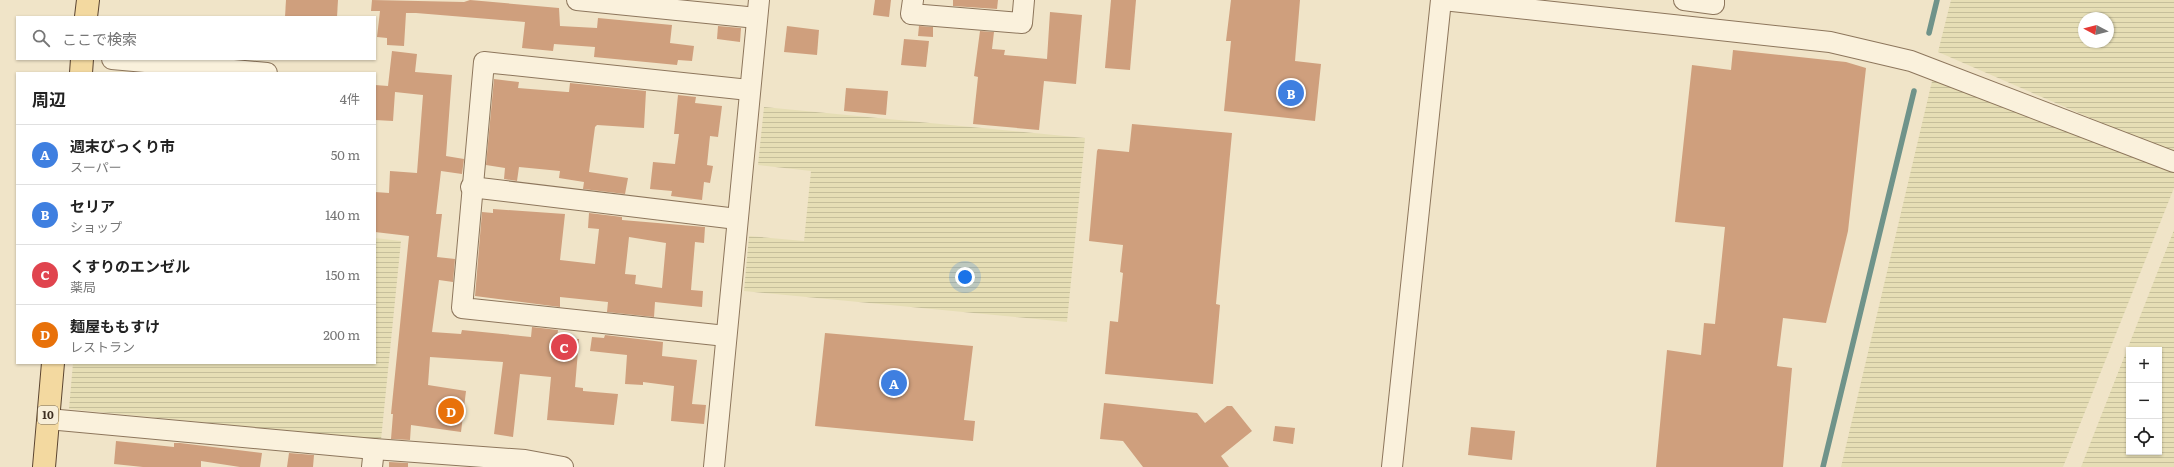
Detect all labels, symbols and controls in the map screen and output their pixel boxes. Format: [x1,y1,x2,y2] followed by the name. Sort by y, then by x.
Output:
[2078,12,2114,48] north arrow
[16,16,376,60] search box
[30,27,52,49] icon: search
[62,27,137,50] text: ここで検索
[1278,78,1304,108] pin: B
[32,86,66,111] text: 周辺
[340,89,360,108] text: 4件
[70,134,175,157] text: 週末びっくり市
[40,145,50,164] text: A
[331,145,360,164] text: 50 m
[70,157,122,176] text: スーパー
[70,194,115,217] text: セリア
[41,205,49,224] text: B
[325,205,360,224] text: 140 m
[70,217,122,236] text: ショップ
[70,254,190,277] text: くすりのエンゼル
[40,265,50,284] text: C
[325,265,360,284] text: 150 m
[955,267,975,287] your location
[70,277,96,296] text: 薬局
[70,314,160,337] text: 麺屋ももすけ
[40,325,50,344] text: D
[323,325,360,344] text: 200 m
[551,332,577,362] pin: C
[70,337,135,356] text: レストラン
[2126,347,2162,455] map controls
[2126,347,2162,383] button: +
[881,368,907,398] pin: A
[2126,383,2162,419] button: −
[438,396,464,426] pin: D
[38,406,58,424] road number: 10
[2126,419,2162,455] button: locate

